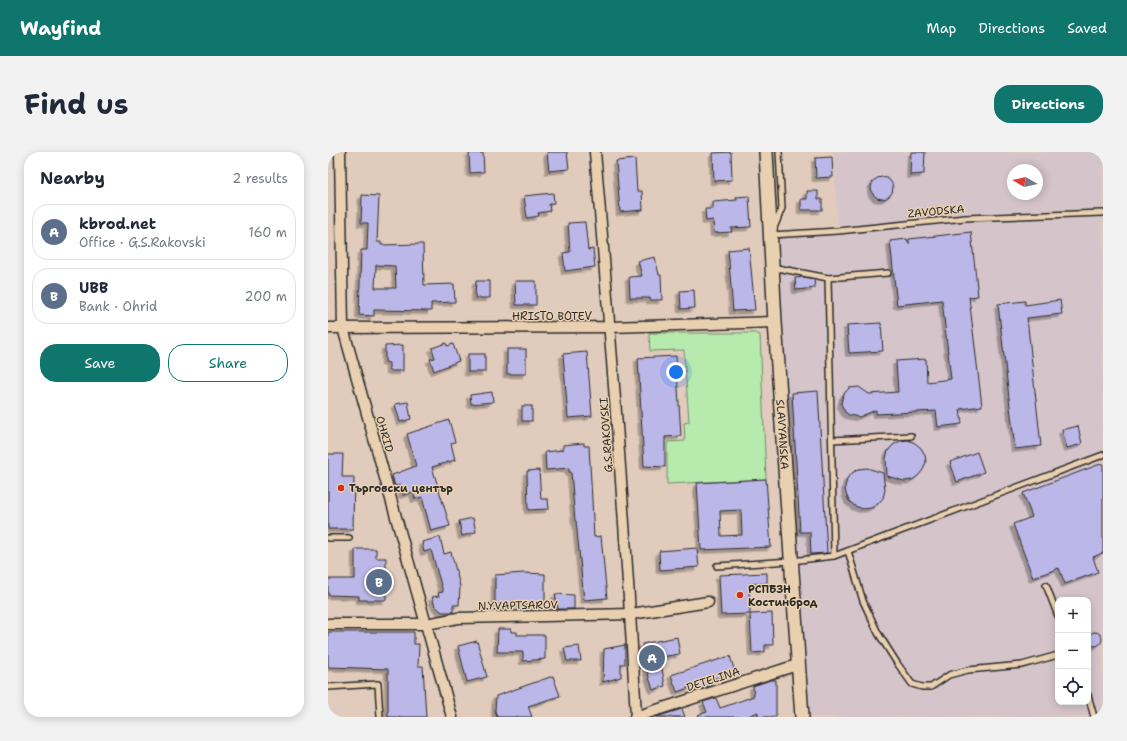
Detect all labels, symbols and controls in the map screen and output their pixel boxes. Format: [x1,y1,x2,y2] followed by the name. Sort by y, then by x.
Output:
[20,16,101,41] text: Wayfind
[927,19,957,37] text: Map
[979,19,1045,37] text: Directions
[1067,19,1107,37] text: Saved
[24,85,129,123] text: Find us
[994,85,1103,123] button: Directions
[1007,164,1043,200] north arrow
[40,167,105,189] text: Nearby
[232,170,288,187] text: 2 results
[907,202,965,221] street label: ZAVODSKA
[79,214,156,234] text: kbrod.net
[49,224,59,241] text: A
[249,224,287,241] text: 160 m
[79,234,206,251] text: Office · G.S.Rakovski
[79,278,108,298] text: UBB
[50,288,58,305] text: B
[245,288,287,305] text: 200 m
[79,298,157,315] text: Bank · Ohrid
[512,309,592,324] street label: HRISTO BOTEV
[40,344,160,382] button: Save
[168,344,288,382] button: Share
[666,362,686,382] your location
[596,397,617,473] street label: G.S.RAKOVSKI
[772,399,792,470] street label: SLAVYANSKA
[372,414,397,454] street label: OHRID
[349,481,453,496] place label: Търговски център
[336,483,346,493] marker: Търговски център
[366,567,392,597] pin: B
[748,582,818,610] place label: РСПБЗН Костинброд
[735,590,745,600] marker: РСПБЗН Костинброд
[478,597,559,614] street label: N.Y.VAPTSAROV
[1055,597,1091,705] map controls
[1055,597,1091,633] button: +
[1055,633,1091,669] button: −
[639,643,665,673] pin: A
[685,664,742,695] street label: DETELINA
[1055,669,1091,705] button: locate

